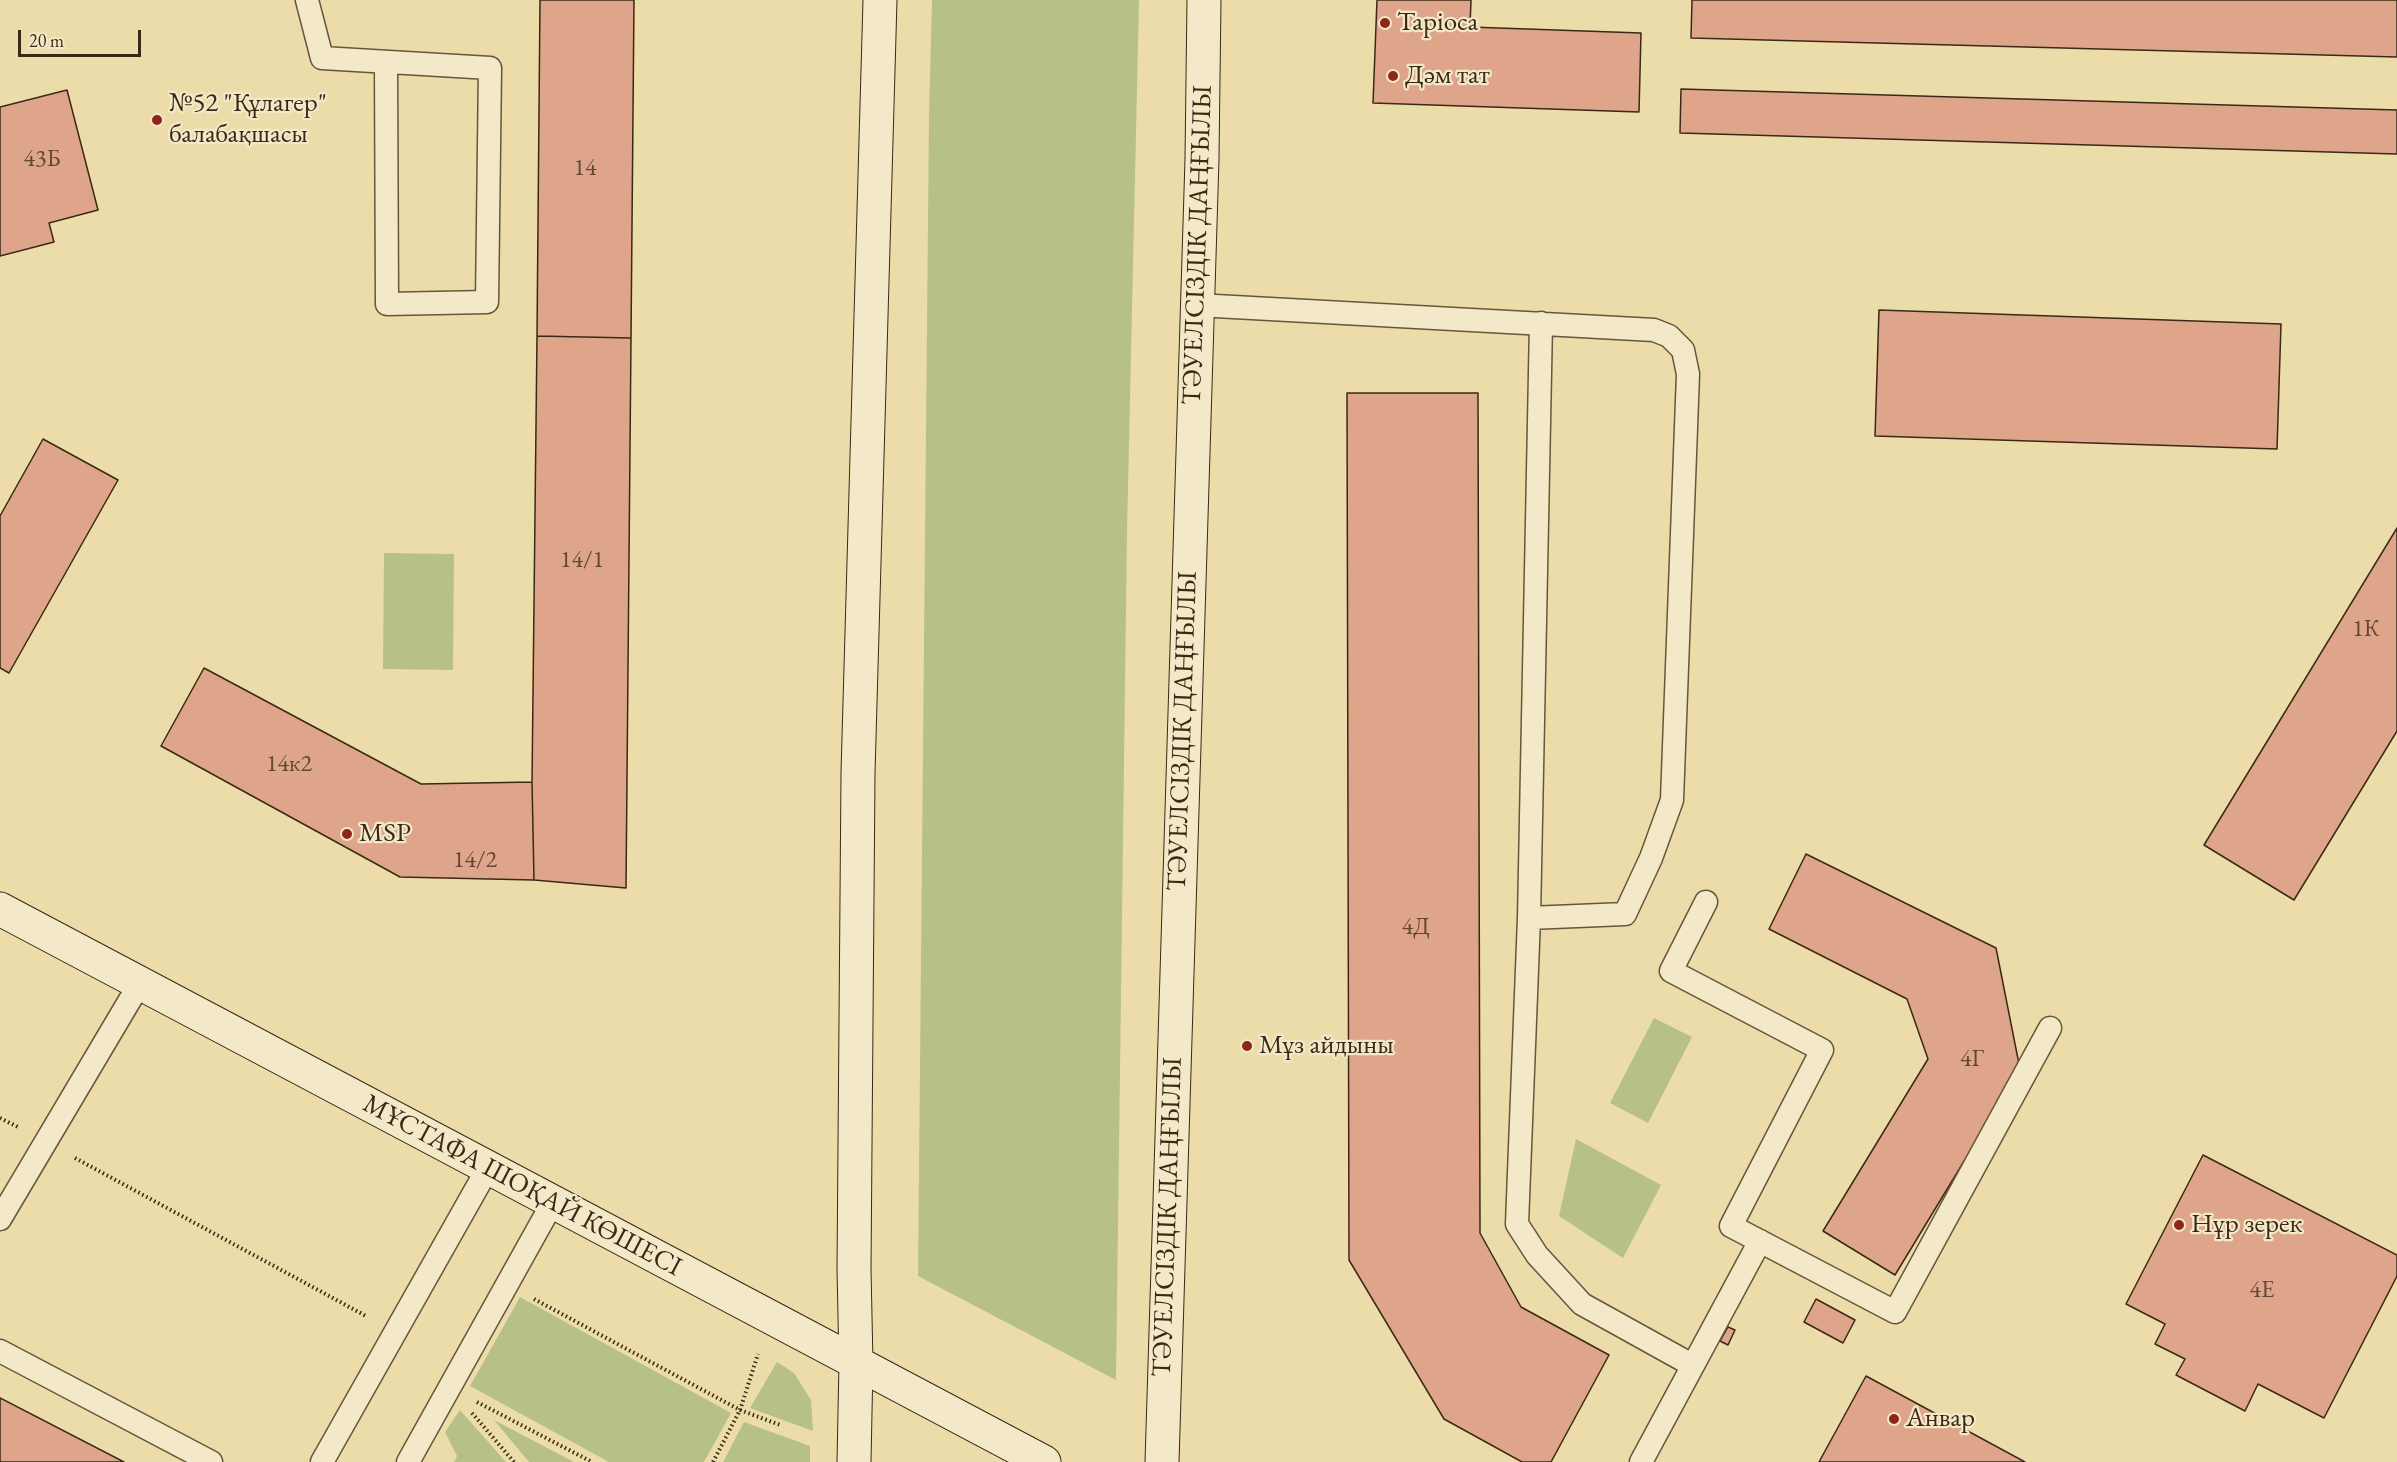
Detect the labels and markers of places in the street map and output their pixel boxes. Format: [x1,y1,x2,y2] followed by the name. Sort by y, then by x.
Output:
[1397,7,1478,39] place label: Tapioca
[1378,16,1392,30] marker: Tapioca
[1405,60,1490,92] place label: Дәм тат
[1386,69,1400,83] marker: Дәм тат
[169,88,327,151] place label: №52 "Құлагер" балабақшасы
[150,113,164,127] marker: №52 "Құлагер" балабақшасы
[359,818,411,850] place label: MSP
[340,827,354,841] marker: MSP
[1259,1030,1394,1062] place label: Мұз айдыны
[1240,1039,1254,1053] marker: Мұз айдыны
[2191,1209,2302,1241] place label: Нұр зерек
[2172,1218,2186,1232] marker: Нұр зерек
[1906,1403,1975,1435] place label: Анвар
[1887,1412,1901,1426] marker: Анвар

